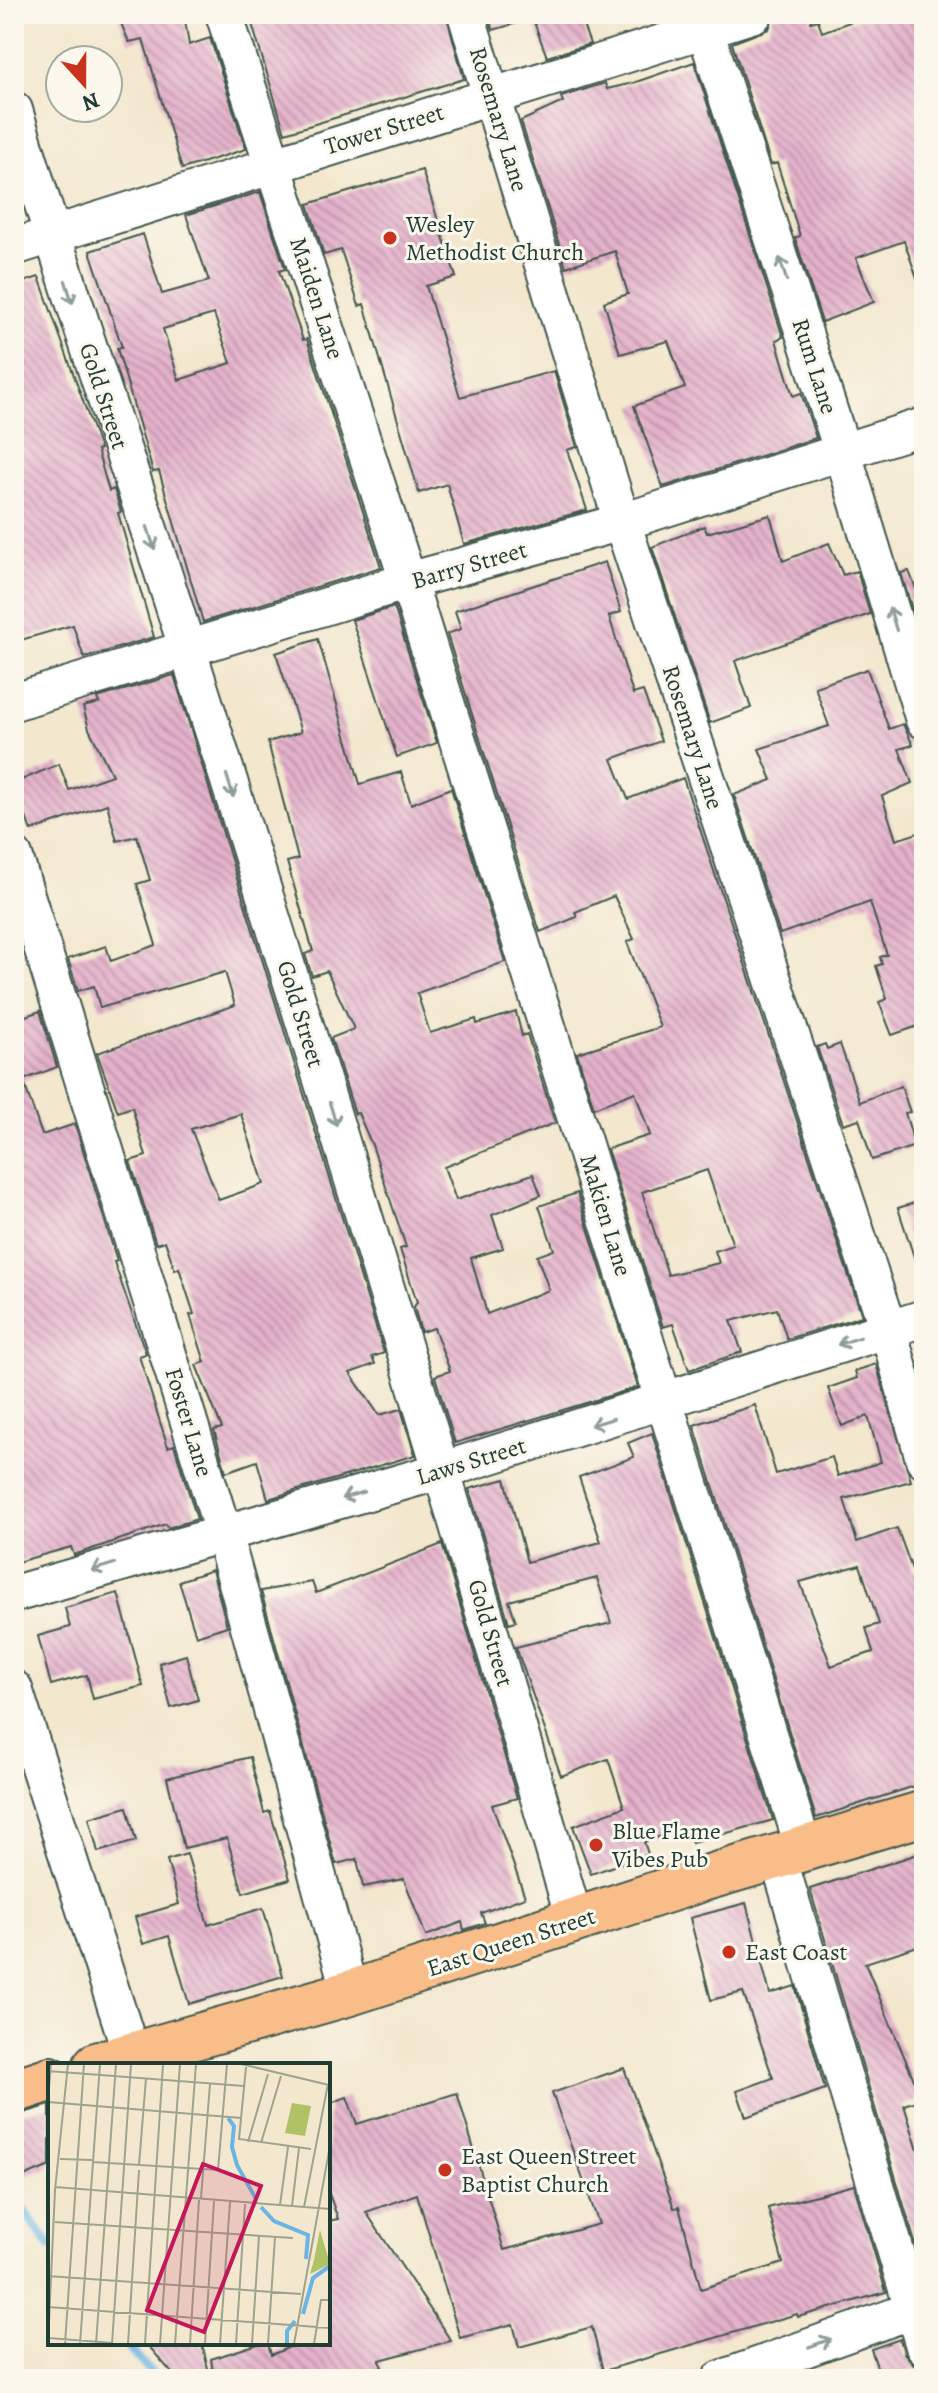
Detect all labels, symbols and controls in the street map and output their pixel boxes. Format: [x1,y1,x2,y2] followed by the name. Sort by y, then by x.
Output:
[462,43,536,195] street label: Rosemary Lane
[44,44,124,124] north arrow
[78,85,104,119] text: N
[320,96,448,162] street label: Tower Street
[405,208,584,268] place label: Wesley Methodist Church
[381,229,399,247] marker: Wesley Methodist Church
[282,233,352,363] street label: Maiden Lane
[775,257,790,282] one-way arrow
[63,279,78,304] one-way arrow
[785,314,845,418] street label: Rum Lane
[72,339,136,453] street label: Gold Street
[144,525,159,551] one-way arrow
[408,533,531,597] street label: Barry Street
[885,607,899,632] one-way arrow
[655,661,731,813] street label: Rosemary Lane
[224,773,239,798] one-way arrow
[270,957,332,1071] street label: Gold Street
[326,1101,341,1127] one-way arrow
[572,1150,640,1280] street label: Makien Lane
[837,1335,862,1350] one-way arrow
[157,1363,221,1481] street label: Foster Lane
[590,1415,615,1430] one-way arrow
[412,1429,530,1493] street label: Laws Street
[340,1489,366,1504] one-way arrow
[91,1560,117,1575] one-way arrow
[460,1576,522,1690] street label: Gold Street
[611,1815,721,1875] place label: Blue Flame Vibes Pub
[587,1836,605,1854] marker: Blue Flame Vibes Pub
[423,1900,599,1984] street label: East Queen Street
[745,1936,848,1968] place label: East Coast
[720,1943,738,1961] marker: East Coast
[48,2063,330,2345] inset map
[461,2140,636,2200] place label: East Queen Street Baptist Church
[436,2161,454,2179] marker: East Queen Street Baptist Church
[808,2335,832,2349] one-way arrow

